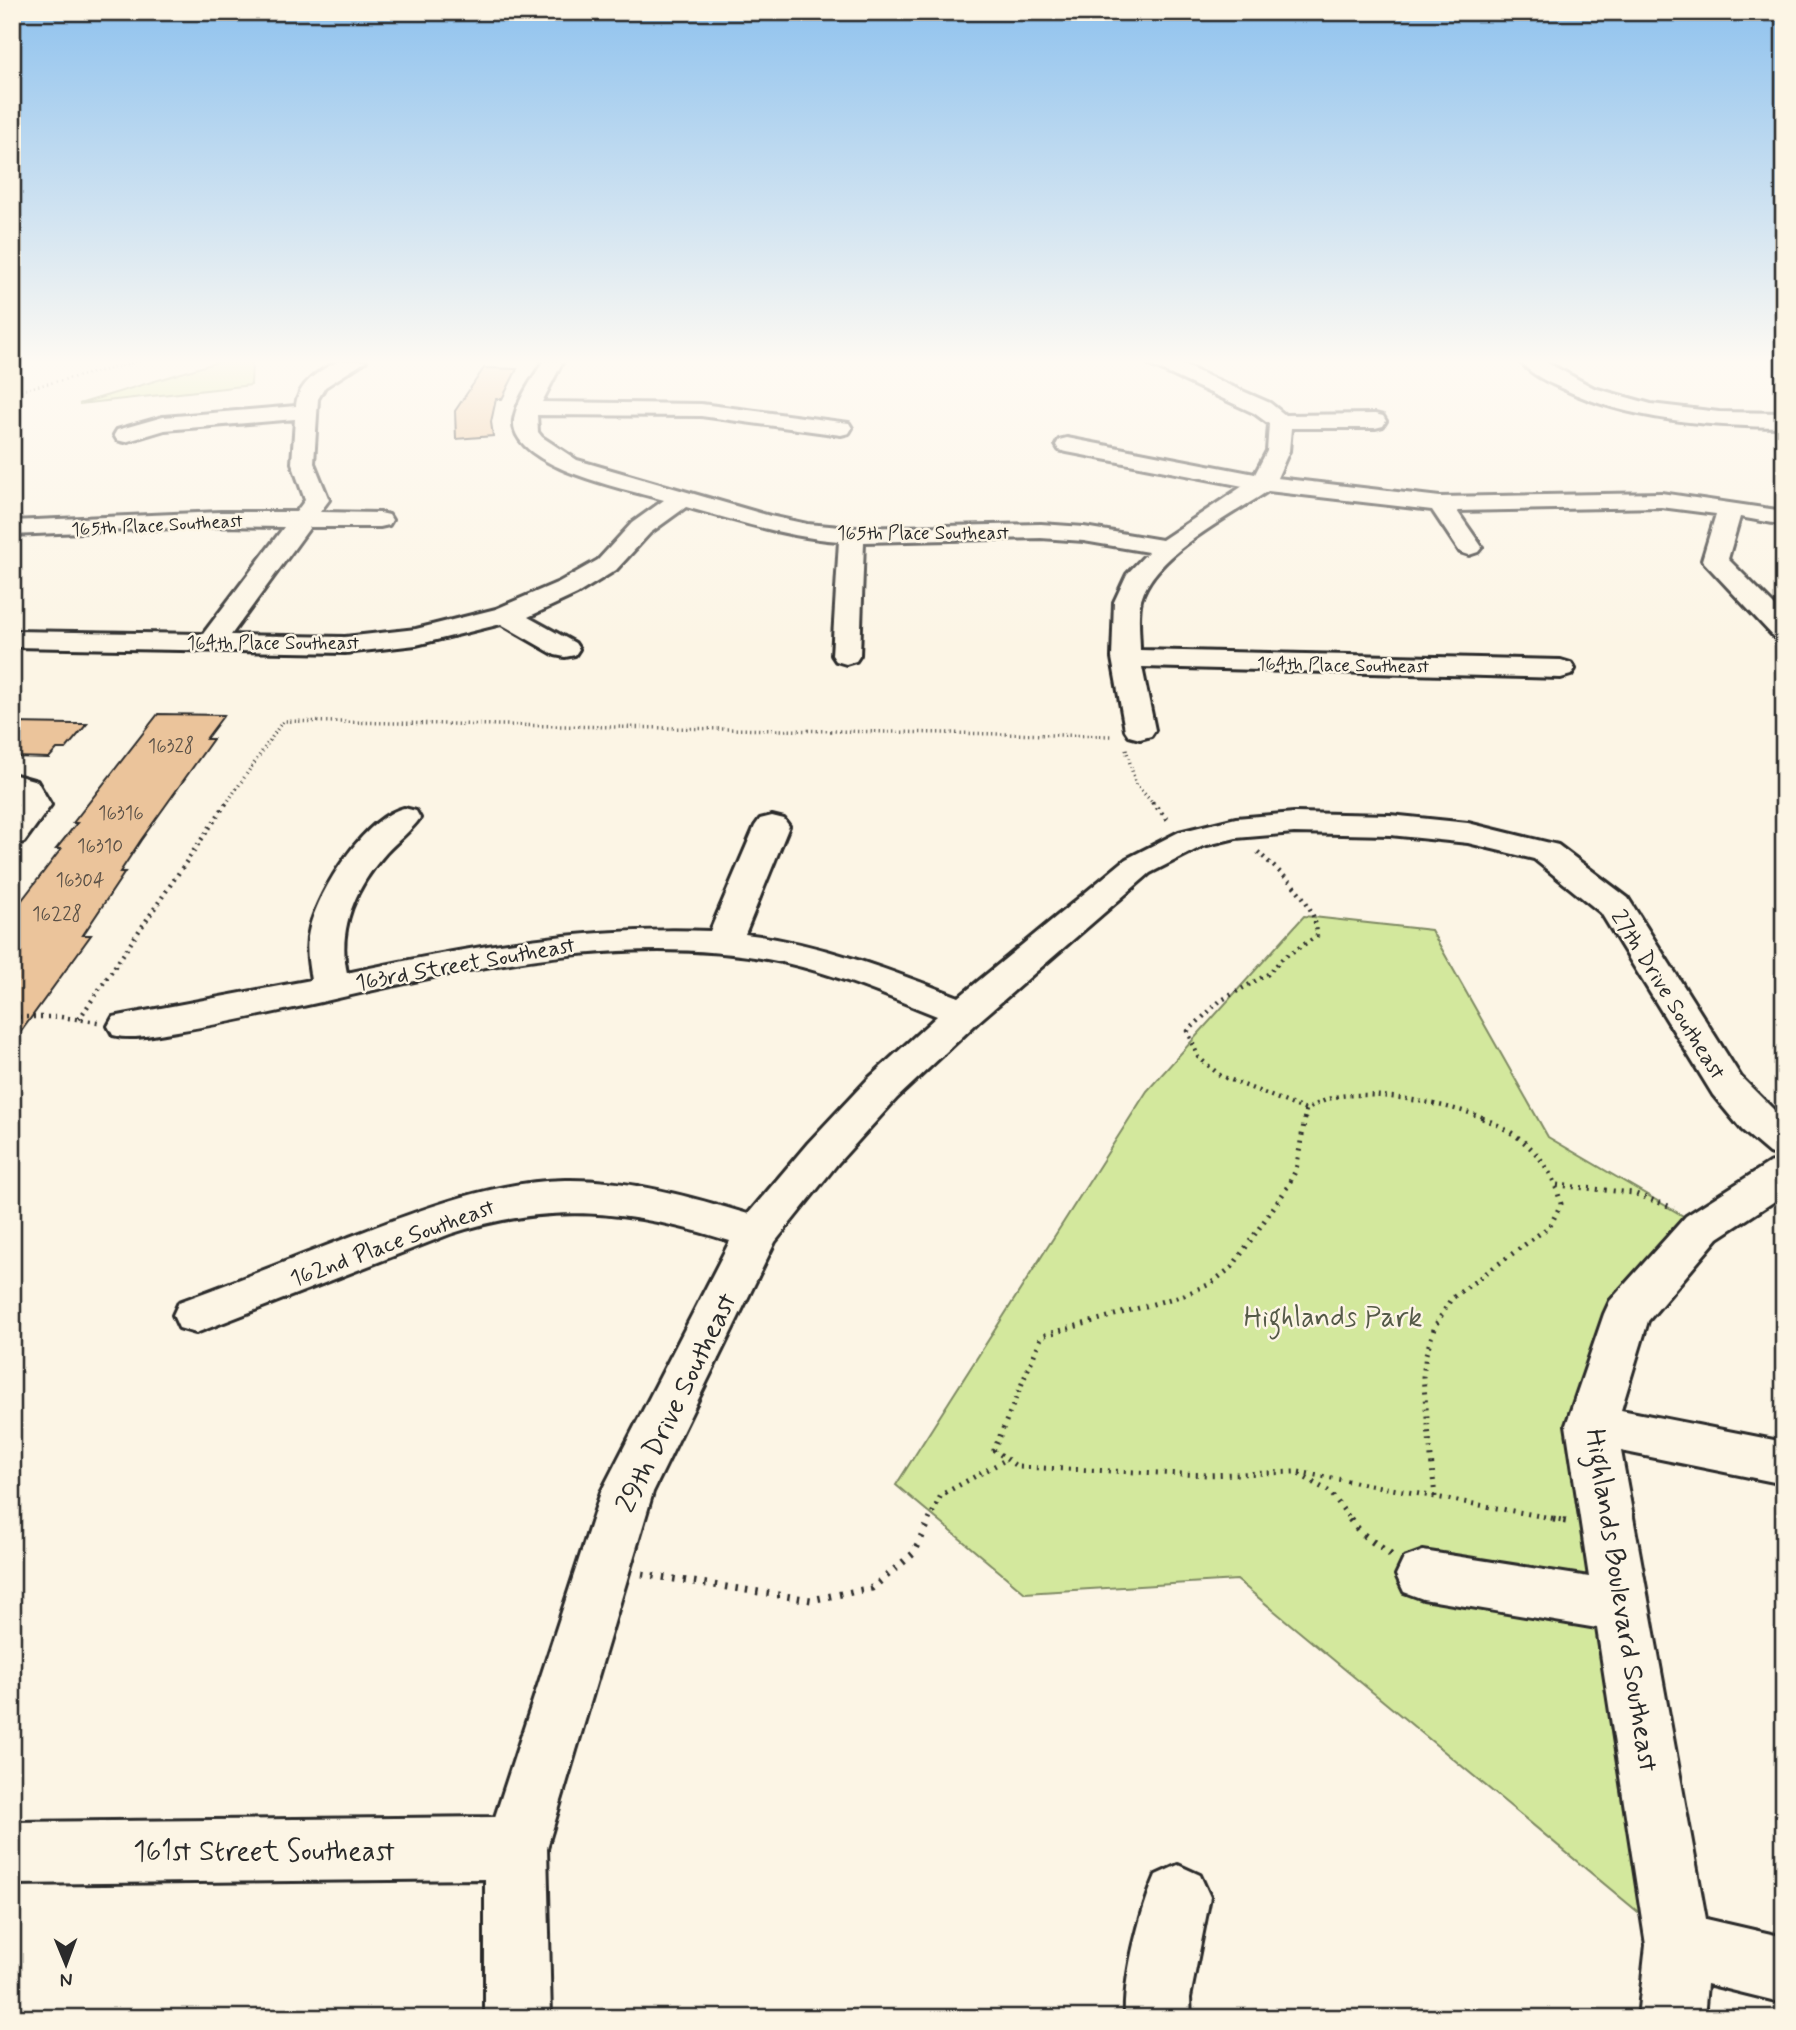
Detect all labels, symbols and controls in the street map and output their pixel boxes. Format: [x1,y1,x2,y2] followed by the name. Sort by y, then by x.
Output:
[71,509,244,542] street label: 165th Place Southeast
[837,521,1009,546] street label: 165th Place Southeast
[187,631,359,656] street label: 164th Place Southeast
[1257,651,1429,680] street label: 164th Place Southeast
[148,734,194,759] house number: 16328
[98,801,144,826] house number: 16316
[77,834,123,859] house number: 16310
[56,868,104,893] house number: 16304
[32,902,82,927] house number: 16228
[1603,904,1732,1086] street label: 27th Drive Southeast
[353,931,578,999] street label: 163rd Street Southeast
[286,1193,499,1295] street label: 162nd Place Southeast
[608,1287,747,1519] street label: 29th Drive Southeast
[1244,1300,1422,1340] park label: Highlands Park
[1572,1426,1666,1776] street label: Highlands Boulevard Southeast
[133,1834,395,1871] street label: 161st Street Southeast
[32,1928,102,1998] north arrow
[60,1967,73,1992] text: N

